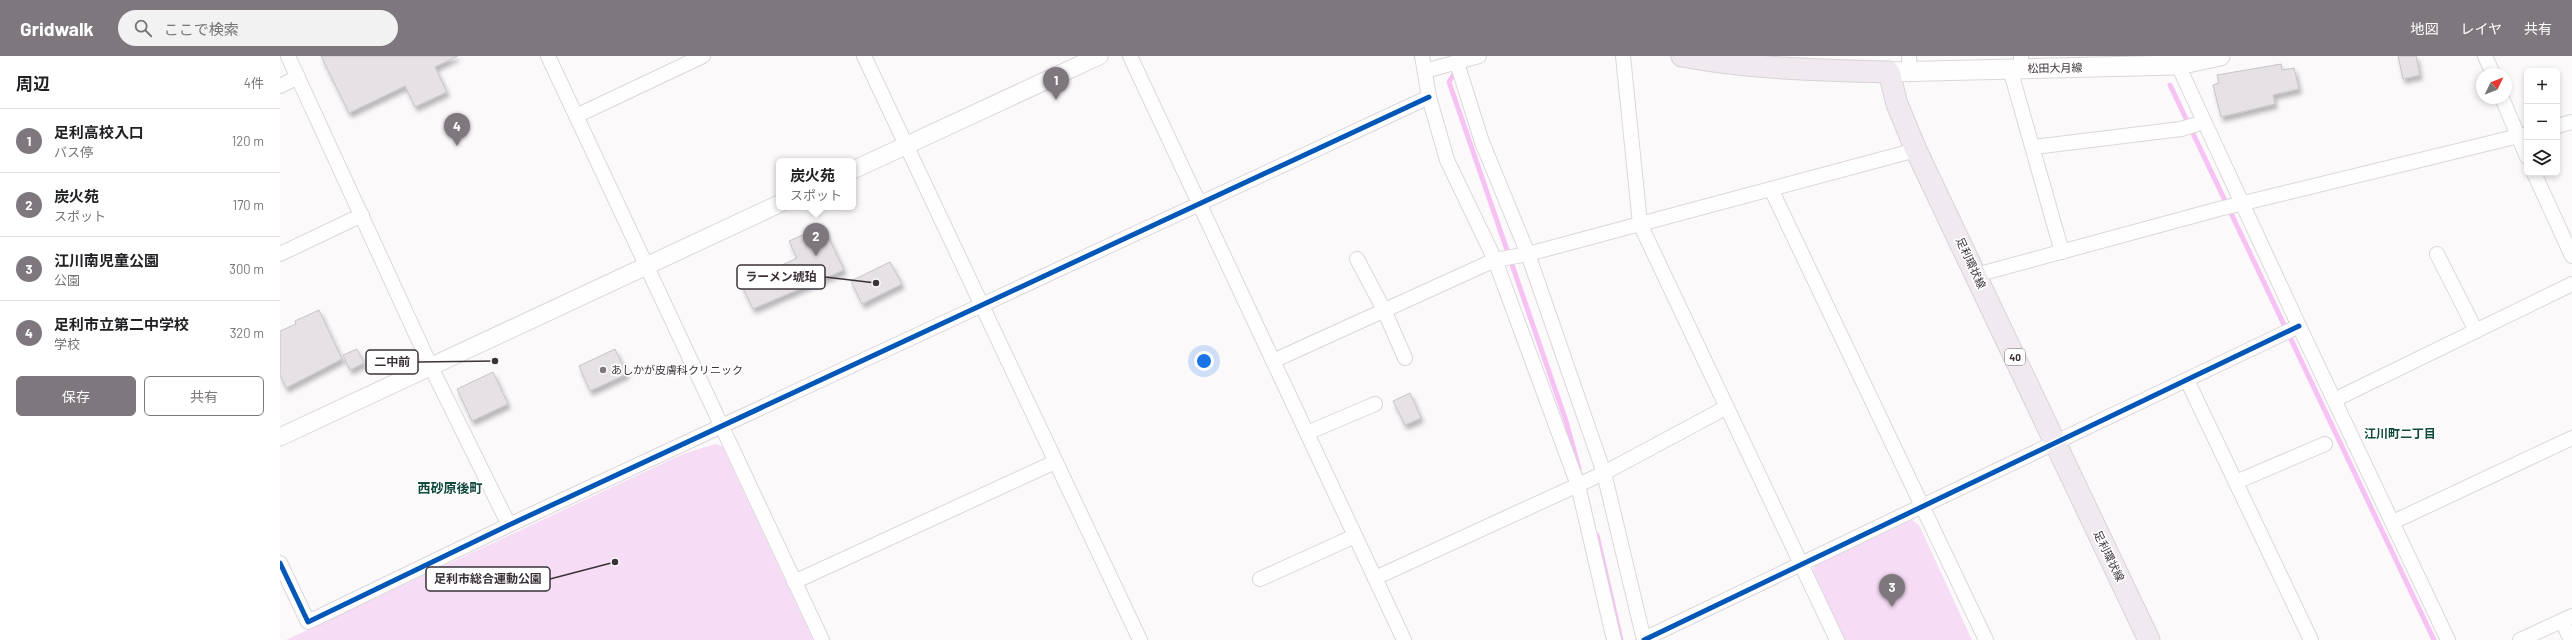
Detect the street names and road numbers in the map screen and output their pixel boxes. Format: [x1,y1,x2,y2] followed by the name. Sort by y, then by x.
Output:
[2027,61,2083,74] street label: 松田大月線
[1954,235,1989,290] street label: 足利環状線
[2005,349,2025,365] road number: 40
[2092,528,2127,583] street label: 足利環状線

